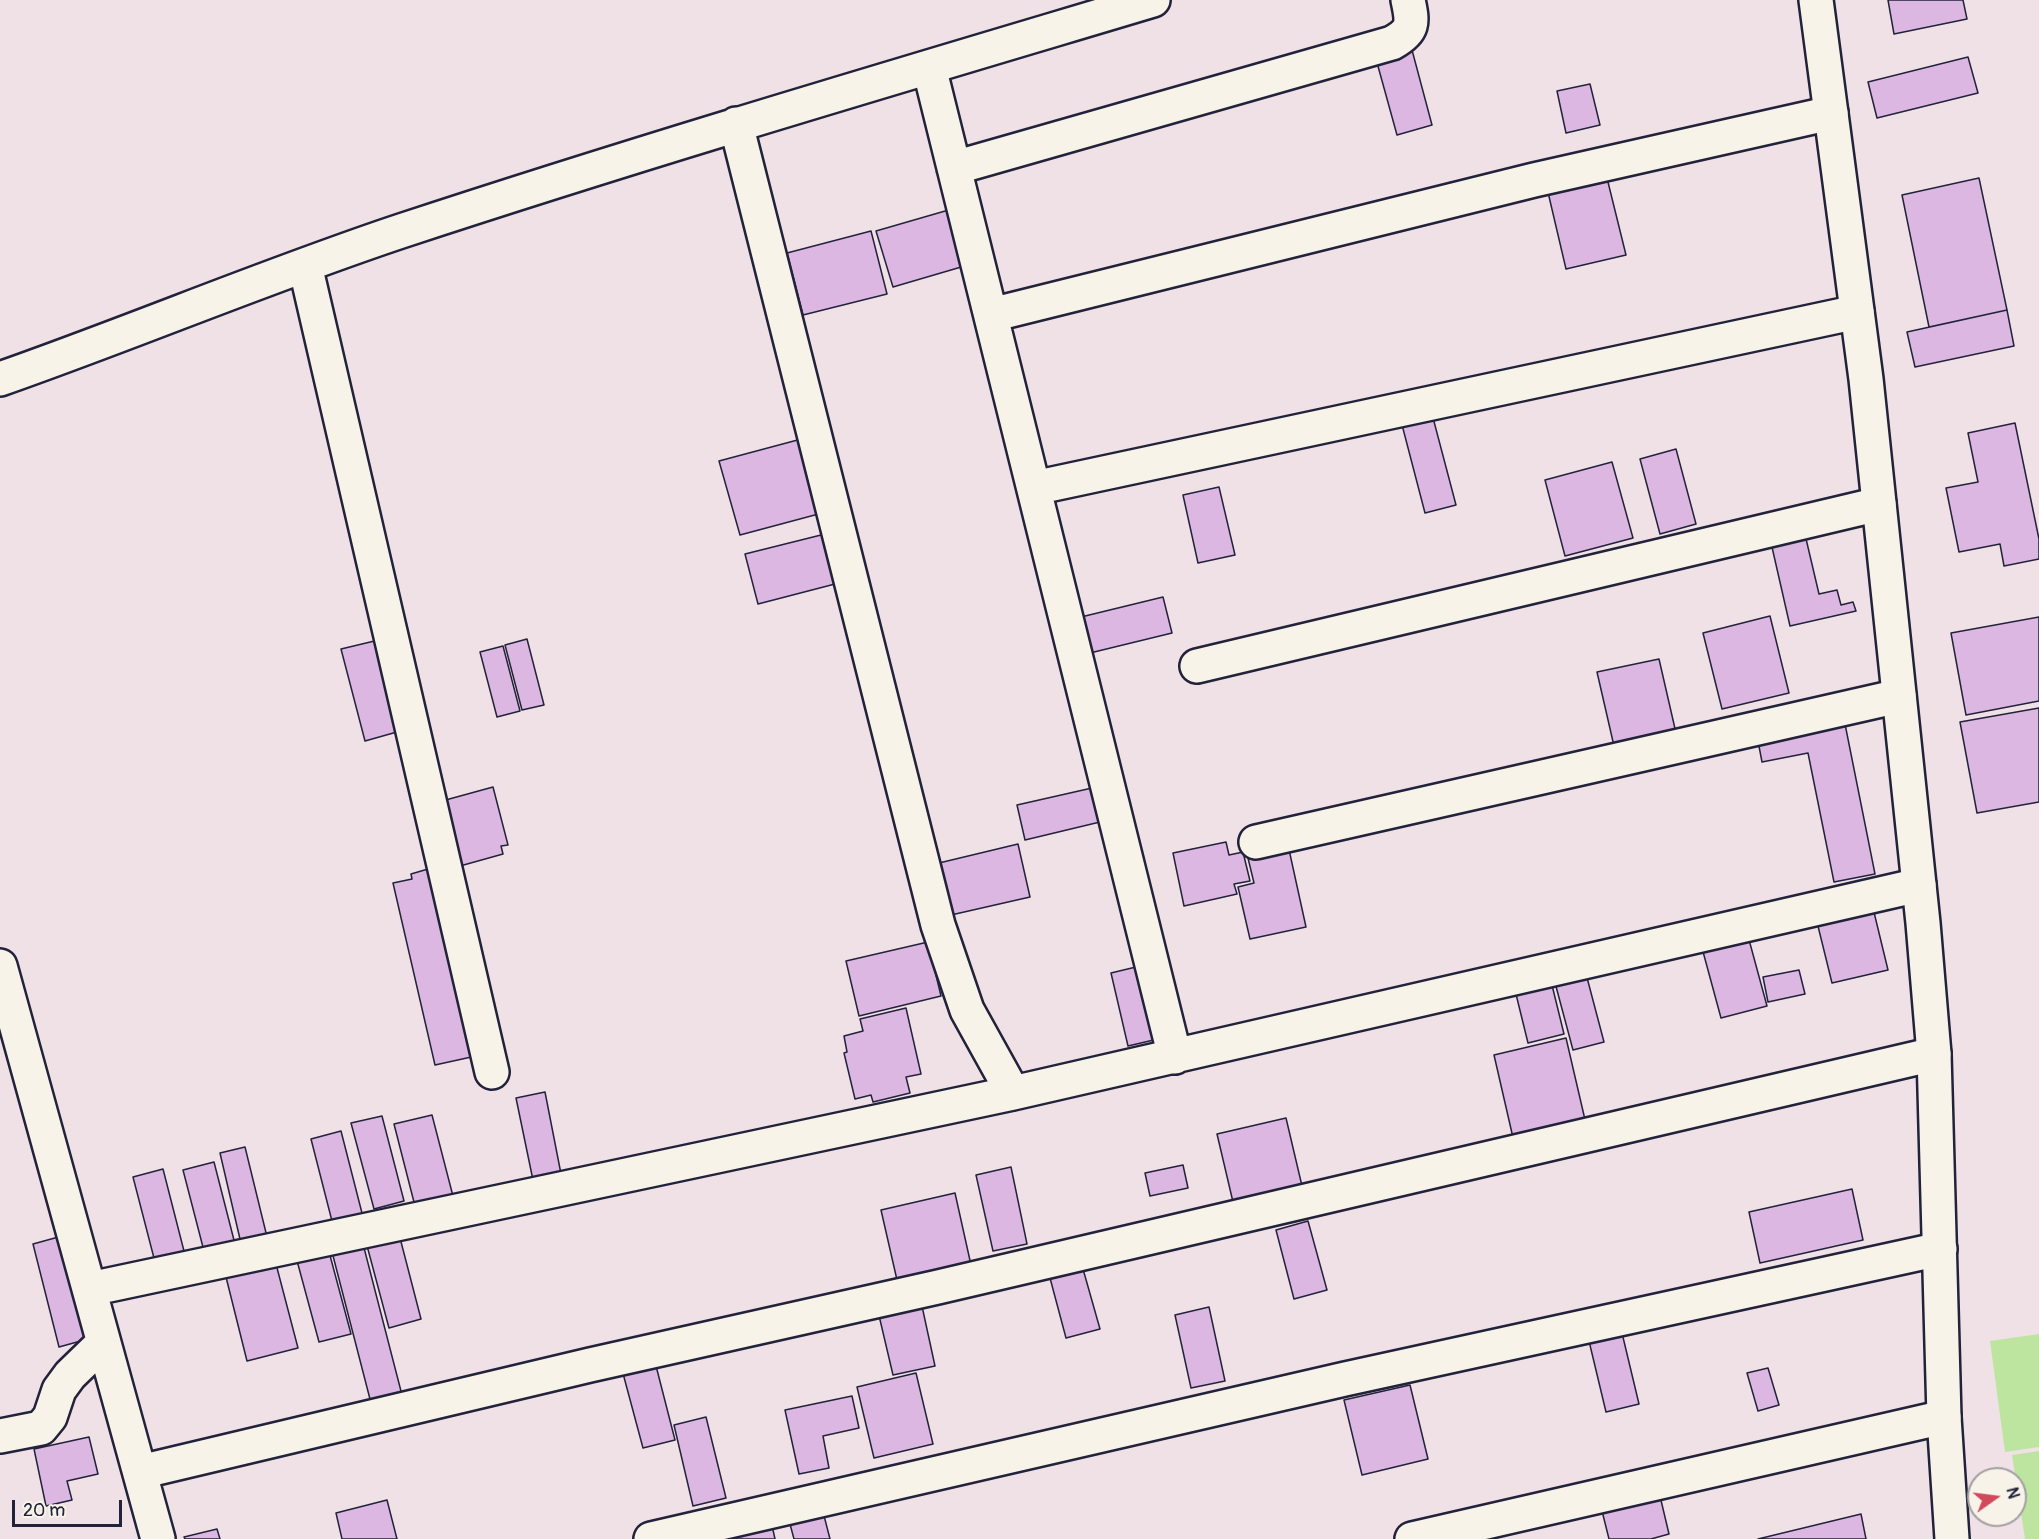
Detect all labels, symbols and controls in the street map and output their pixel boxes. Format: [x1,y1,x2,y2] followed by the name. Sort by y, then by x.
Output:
[1967,1467,2027,1527] north arrow
[2002,1485,2024,1501] text: N
[15,1488,124,1526] scale bar
[23,1499,65,1522] text: 20 m

